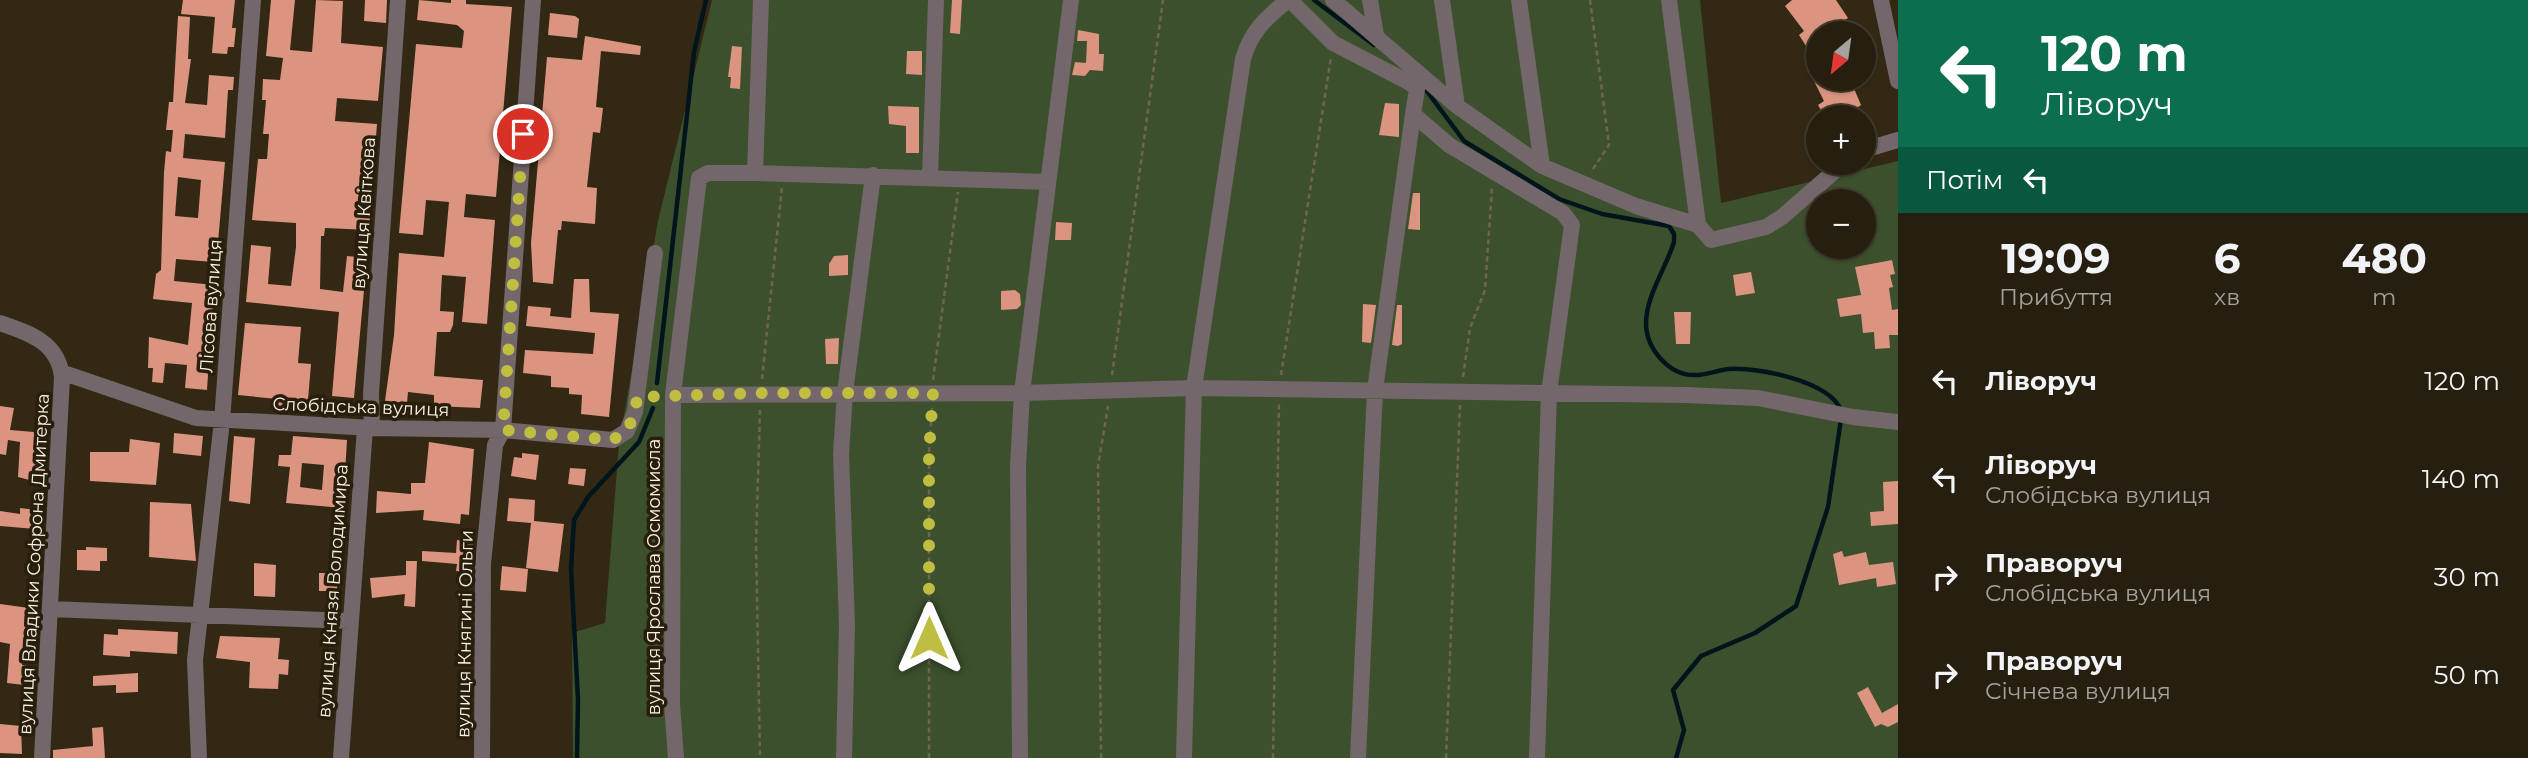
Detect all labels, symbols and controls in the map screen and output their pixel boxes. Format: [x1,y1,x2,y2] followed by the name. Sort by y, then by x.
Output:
[1806,21,1876,91] north arrow
[1806,21,1876,259] map controls
[2041,24,2188,83] text: 120 m
[1926,28,2017,119] icon: left
[2041,84,2173,123] text: Ліворуч
[493,104,553,164] pin
[1806,105,1876,175] button: +
[504,115,542,153] icon: arrive
[348,136,380,290] street label: вулиця Квіткова
[2017,161,2055,199] icon: left
[1926,164,2003,196] text: Потім
[1806,189,1876,259] button: −
[2001,232,2111,284] text: 19:09
[2214,232,2241,284] text: 6
[2341,232,2427,284] text: 480
[195,238,227,374] street label: Лісова вулиця
[1999,283,2113,311] text: Прибуття
[2214,283,2240,311] text: хв
[2372,283,2396,311] text: m
[1926,362,1964,400] icon: left
[1985,365,2097,397] text: Ліворуч
[2424,365,2500,397] text: 120 m
[14,393,54,735] street label: вулиця Владики Софрона Дмитерка
[272,393,450,421] street label: Слобідська вулиця
[643,439,665,715] street label: вулиця Ярослава Осмомисла
[1985,449,2097,481] text: Ліворуч
[1926,460,1964,498] icon: left
[313,463,353,719] street label: вулиця Князя Володимира
[2422,463,2500,495] text: 140 m
[1985,481,2211,509] text: Слобідська вулиця
[452,530,478,738] street label: вулиця Княгині Ольги
[1985,547,2123,579] text: Праворуч
[1926,558,1964,596] icon: right
[2434,561,2500,593] text: 30 m
[1985,579,2211,607] text: Слобідська вулиця
[892,601,966,675] position arrow
[1985,645,2123,677] text: Праворуч
[1926,656,1964,694] icon: right
[2434,659,2500,691] text: 50 m
[1985,677,2171,705] text: Січнева вулиця

